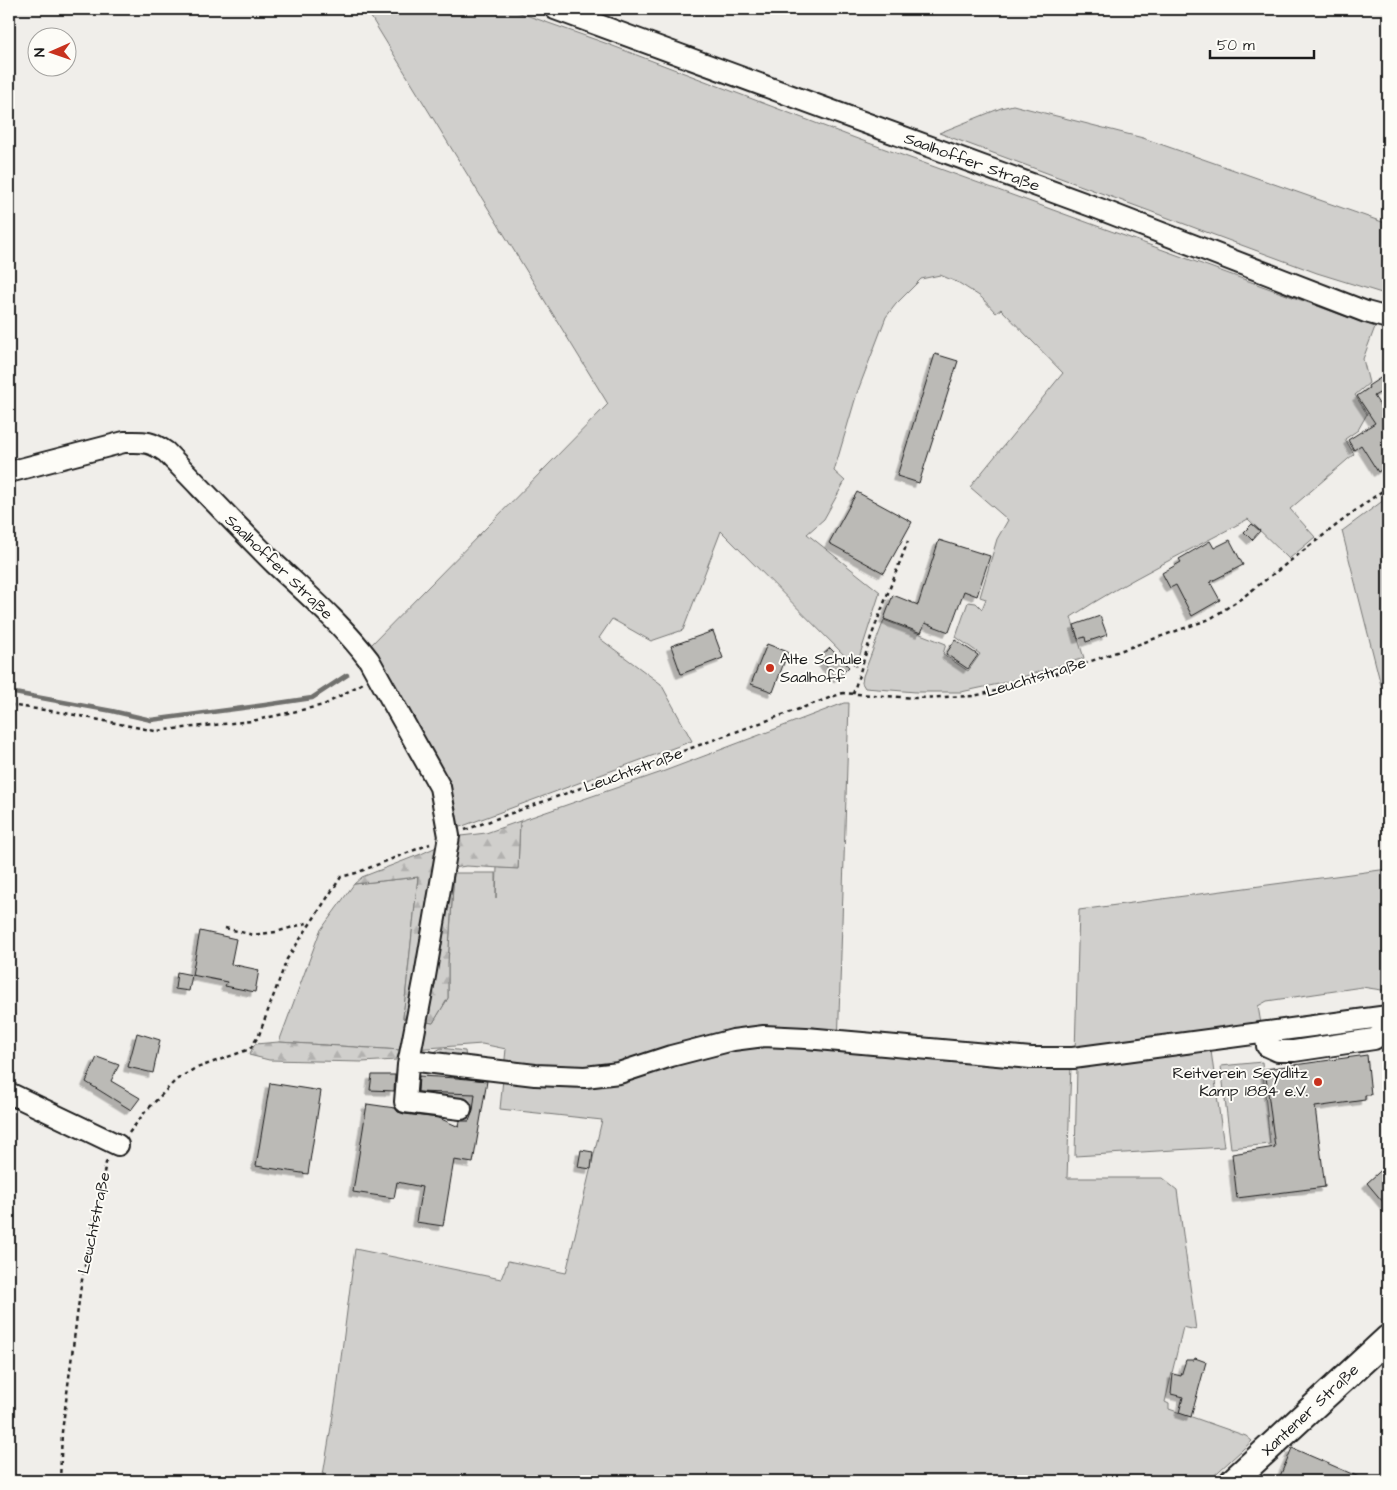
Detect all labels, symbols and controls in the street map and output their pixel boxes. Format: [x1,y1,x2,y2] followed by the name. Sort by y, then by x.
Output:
[28,28,78,78] north arrow
[1210,28,1313,60] scale bar
[1217,35,1255,56] text: 50 m
[30,47,50,57] text: N
[901,127,1043,197] street label: Saalhoffer Straße
[220,510,338,625] street label: Saalhoffer Straße
[780,648,862,688] place label: Alte Schule Saalhoff
[983,651,1089,703] street label: Leuchtstraße
[764,662,776,674] marker: Alte Schule Saalhoff
[580,742,686,798] street label: Leuchtstraße
[1173,1062,1308,1102] place label: Reitverein Seydlitz Kamp 1884 e.V.
[1312,1076,1324,1088] marker: Reitverein Seydlitz Kamp 1884 e.V.
[72,1170,116,1276] street label: Leuchtstraße
[1256,1359,1364,1461] street label: Xantener Straße

